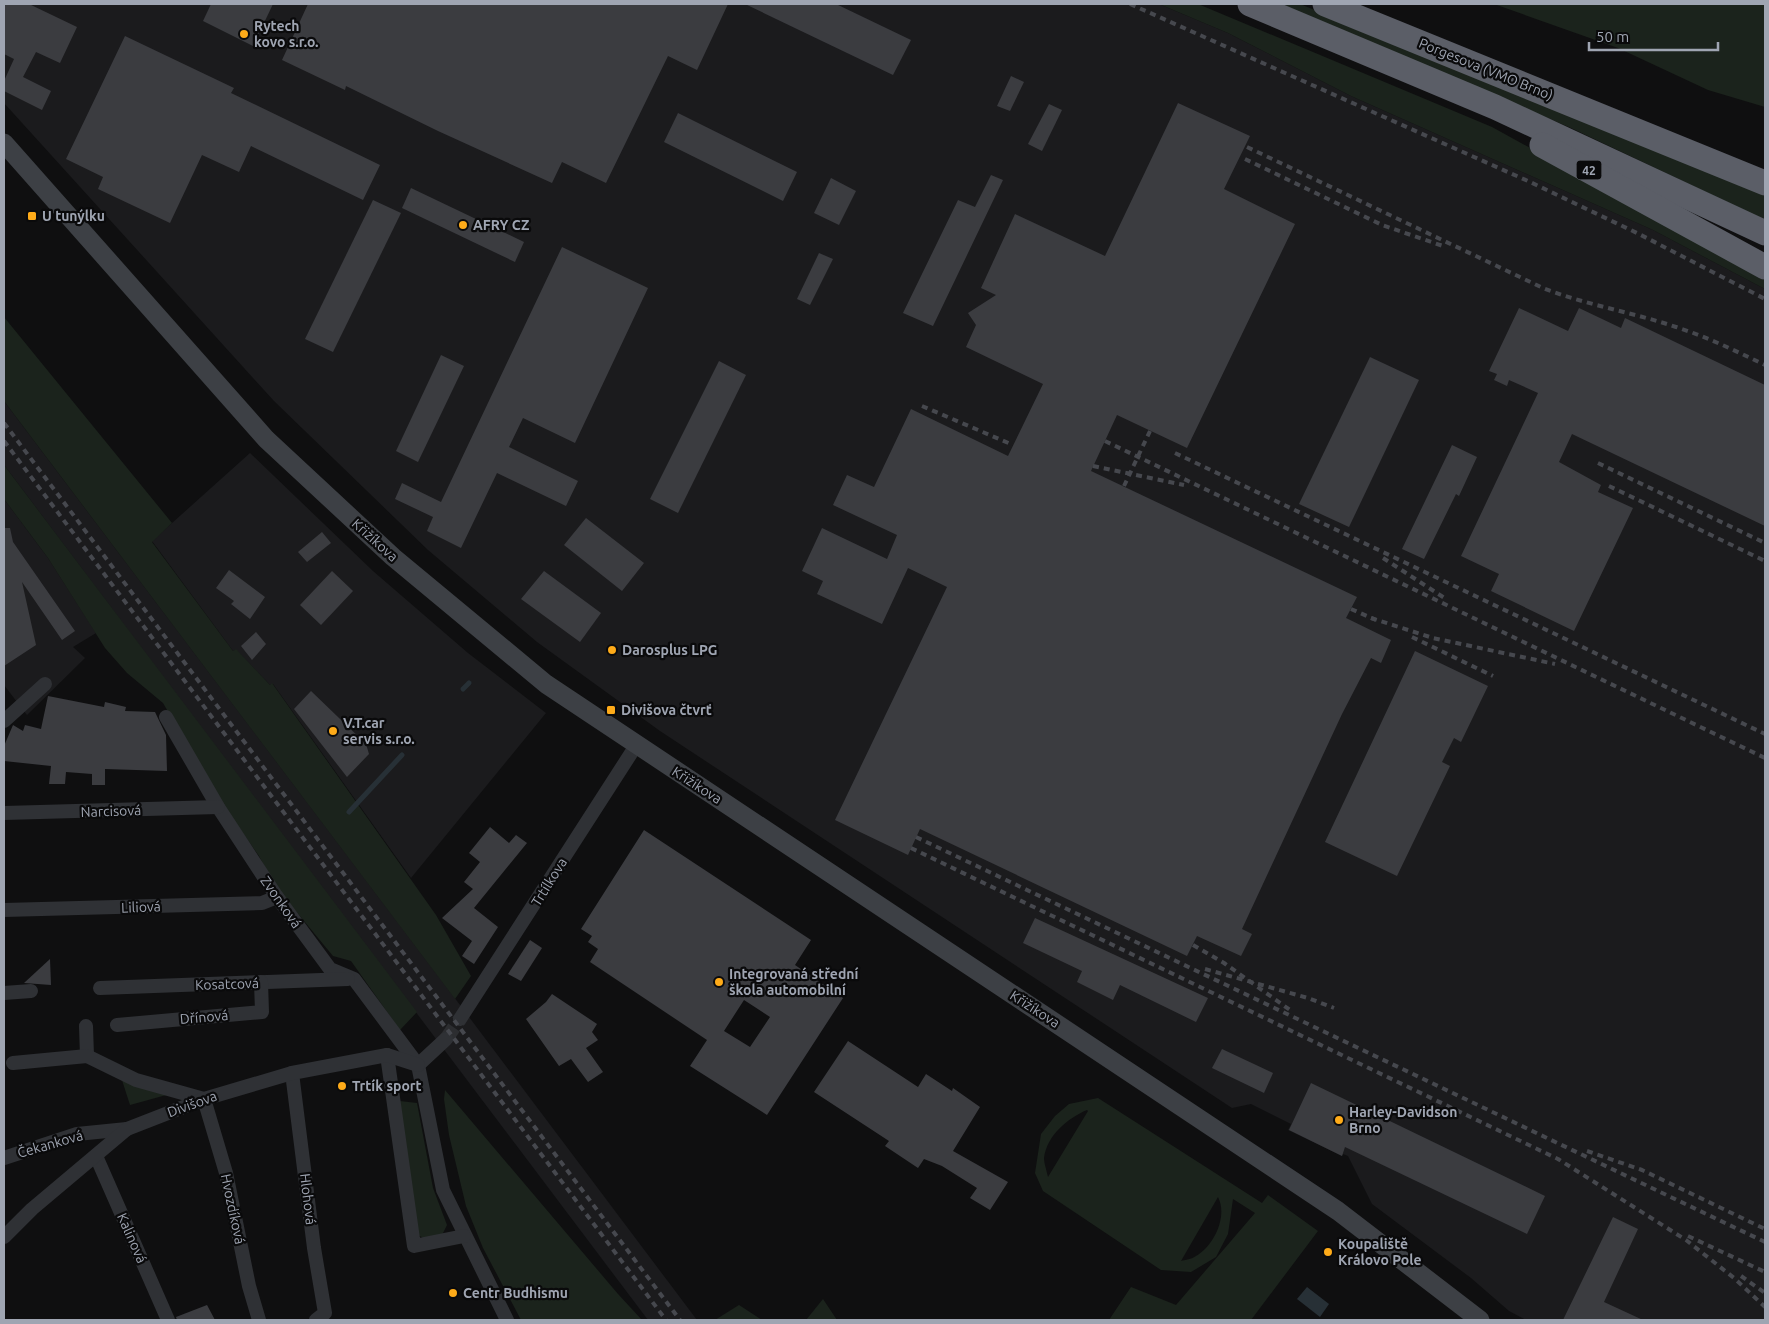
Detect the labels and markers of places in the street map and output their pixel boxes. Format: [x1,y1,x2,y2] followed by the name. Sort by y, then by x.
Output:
[254,18,318,50] place label: Rytech kovo s.r.o.
[238,28,250,40] marker: Rytech kovo s.r.o.
[42,208,105,224] place label: U tunýlku
[26,210,38,222] marker: U tunýlku
[473,217,529,233] place label: AFRY CZ
[457,219,469,231] marker: AFRY CZ
[622,642,717,658] place label: Darosplus LPG
[606,644,618,656] marker: Darosplus LPG
[621,702,712,718] place label: Divišova čtvrť
[605,704,617,716] marker: Divišova čtvrť
[343,715,415,747] place label: V.T.car servis s.r.o.
[327,725,339,737] marker: V.T.car servis s.r.o.
[729,966,858,998] place label: Integrovaná střední škola automobilní
[713,976,725,988] marker: Integrovaná střední škola automobilní
[352,1078,422,1094] place label: Trtík sport
[336,1080,348,1092] marker: Trtík sport
[1349,1104,1458,1136] place label: Harley-Davidson Brno
[1333,1114,1345,1126] marker: Harley-Davidson Brno
[1338,1236,1422,1268] place label: Koupaliště Královo Pole
[1322,1246,1334,1258] marker: Koupaliště Královo Pole
[463,1285,568,1301] place label: Centr Budhismu
[447,1287,459,1299] marker: Centr Budhismu

